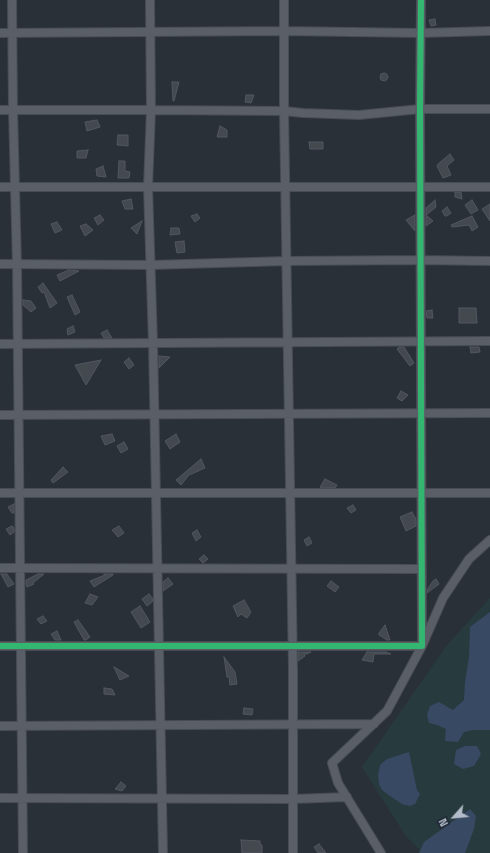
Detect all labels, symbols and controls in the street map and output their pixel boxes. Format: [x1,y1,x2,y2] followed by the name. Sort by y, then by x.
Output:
[434,797,474,837] north arrow
[435,816,451,829] text: N

